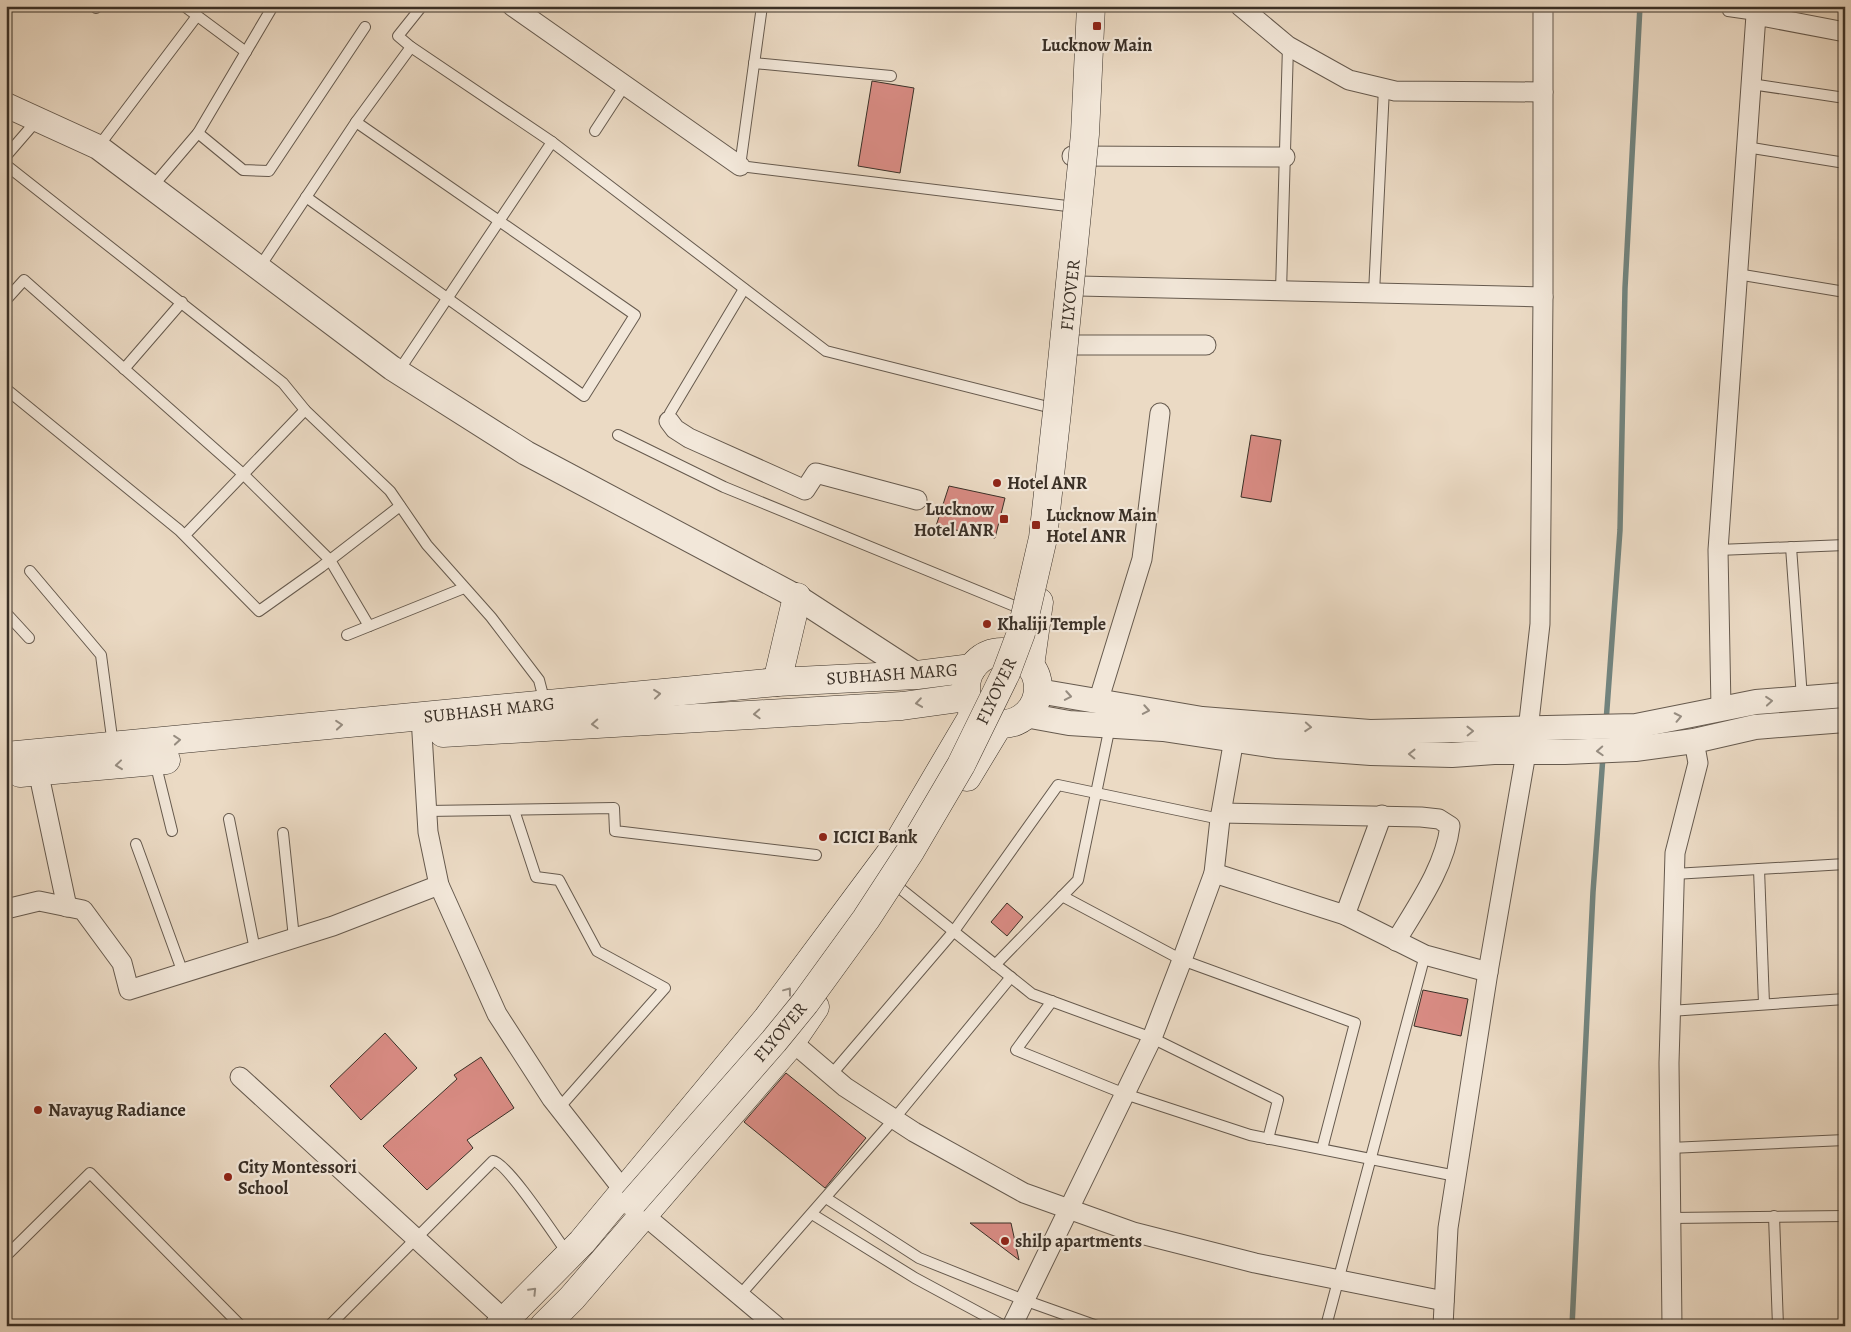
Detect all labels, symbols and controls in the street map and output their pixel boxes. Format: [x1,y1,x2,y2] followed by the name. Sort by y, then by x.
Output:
[1091,20,1103,32] marker: Lucknow Main
[1042,33,1152,57] place label: Lucknow Main
[1054,258,1086,332] street label: FLYOVER
[1007,471,1088,495] place label: Hotel ANR
[991,477,1003,489] marker: Hotel ANR
[914,497,995,542] place label: Lucknow Hotel ANR
[1046,503,1157,548] place label: Lucknow Main Hotel ANR
[998,513,1010,525] marker: Lucknow Hotel ANR
[1030,519,1042,531] marker: Lucknow Main Hotel ANR
[997,612,1106,636] place label: Khaliji Temple
[981,618,993,630] marker: Khaliji Temple
[970,654,1022,728] street label: FLYOVER
[825,657,959,691] street label: SUBHASH MARG
[653,689,661,700] one-way arrow
[422,691,556,729] street label: SUBHASH MARG
[1063,691,1072,701] one-way arrow
[1765,695,1773,706] one-way arrow
[914,698,923,708] one-way arrow
[1142,704,1150,714] one-way arrow
[752,709,760,720] one-way arrow
[1674,712,1683,723] one-way arrow
[590,718,598,729] one-way arrow
[335,720,343,731] one-way arrow
[1304,722,1312,733] one-way arrow
[1466,726,1474,736] one-way arrow
[173,735,181,746] one-way arrow
[1596,745,1604,756] one-way arrow
[1407,749,1415,760] one-way arrow
[115,759,123,770] one-way arrow
[833,825,918,849] place label: ICICI Bank
[817,831,829,843] marker: ICICI Bank
[782,987,791,997] one-way arrow
[748,997,812,1067] street label: FLYOVER
[48,1098,186,1122] place label: Navayug Radiance
[32,1104,44,1116] marker: Navayug Radiance
[238,1155,357,1200] place label: City Montessori School
[222,1171,234,1183] marker: City Montessori School
[1015,1229,1142,1253] place label: shilp apartments
[999,1235,1011,1247] marker: shilp apartments
[527,1288,536,1297] one-way arrow

